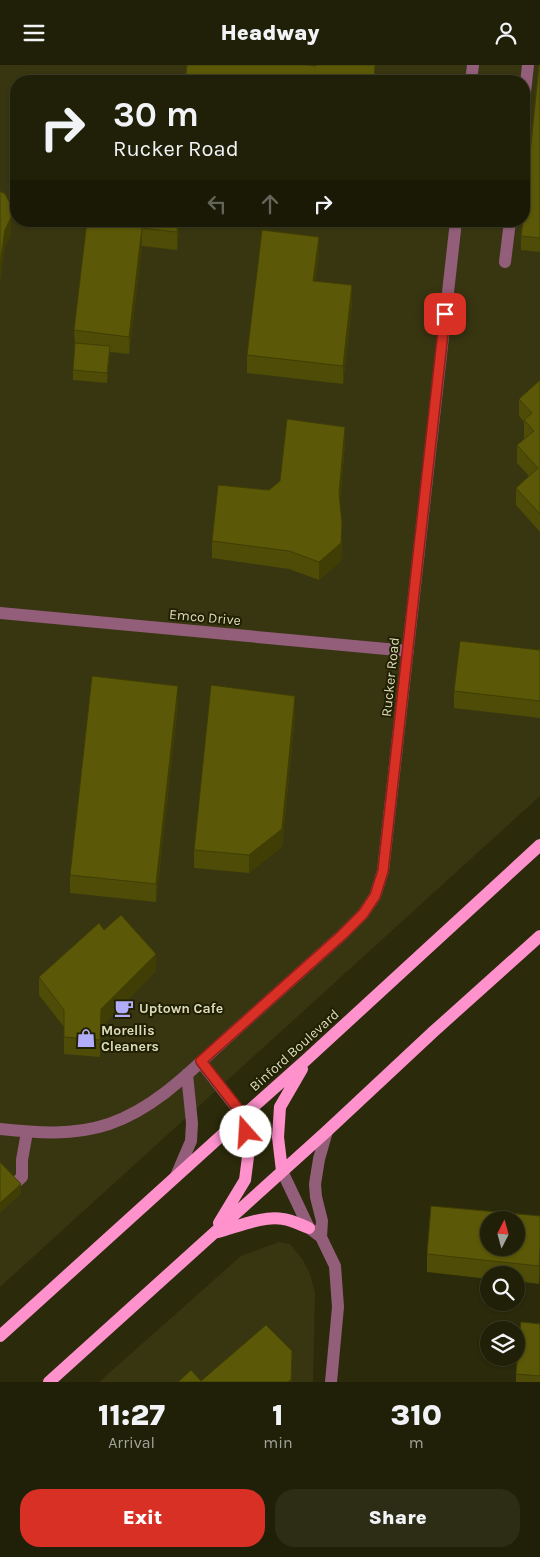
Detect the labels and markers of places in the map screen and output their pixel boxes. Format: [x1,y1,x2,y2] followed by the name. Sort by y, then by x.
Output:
[424,293,466,335] pin
[113,997,135,1019] cafe icon: Uptown Cafe
[139,1000,223,1017] place label: Uptown Cafe
[101,1022,159,1055] place label: Morellis Cleaners
[75,1027,97,1049] shop icon: Morellis Cleaners

